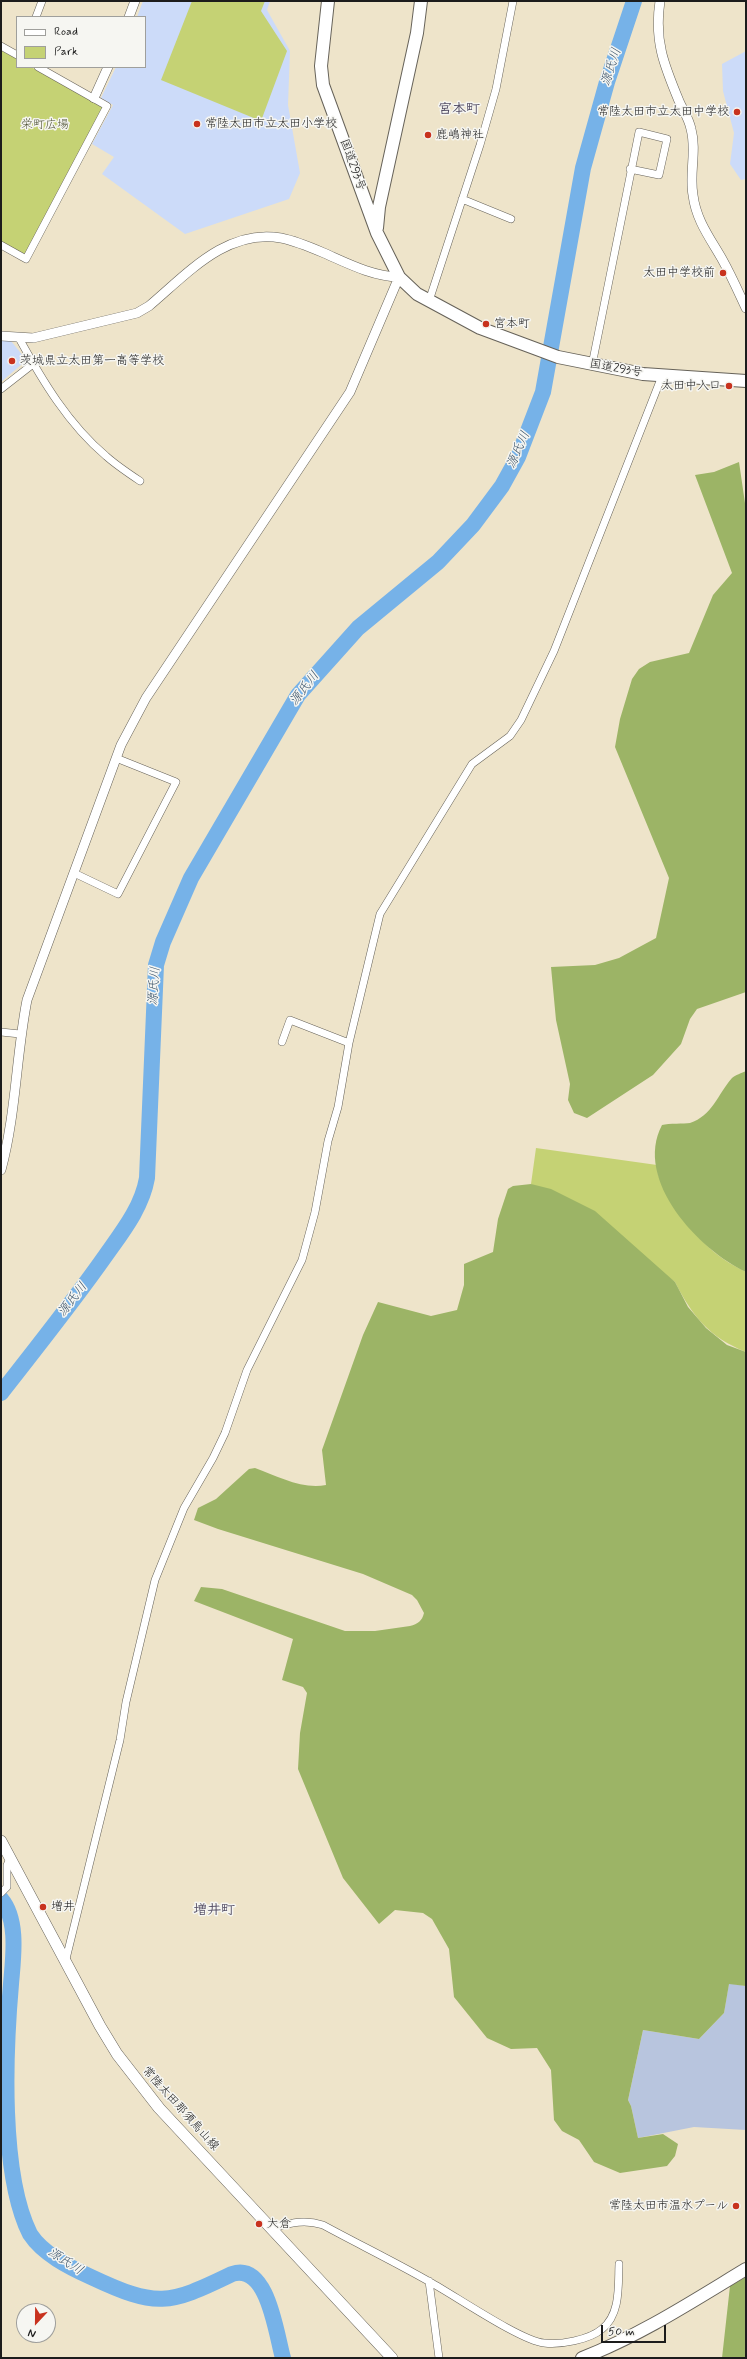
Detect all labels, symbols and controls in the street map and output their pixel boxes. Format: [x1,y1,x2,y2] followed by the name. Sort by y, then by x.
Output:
[16,16,146,68] legend
[54,24,78,40] text: Road
[54,44,78,60] text: Park
[599,46,625,88] water label: 源氏川
[438,102,480,118] district label: 宮本町
[597,105,729,119] place label: 常陸太田市立太田中学校
[732,107,742,117] marker: 常陸太田市立太田中学校
[205,117,337,131] place label: 常陸太田市立太田小学校
[21,118,69,132] park label: 栄町広場
[192,119,202,129] marker: 常陸太田市立太田小学校
[436,128,484,142] place label: 鹿嶋神社
[423,130,433,140] marker: 鹿嶋神社
[336,137,368,193] street label: 国道293号
[643,266,715,280] place label: 太田中学校前
[718,268,728,278] marker: 太田中学校前
[494,317,530,331] place label: 宮本町
[481,319,491,329] marker: 宮本町
[20,354,164,368] place label: 茨城県立太田第一高等学校
[7,356,17,366] marker: 茨城県立太田第一高等学校
[588,357,644,381] street label: 国道293号
[661,379,721,393] place label: 太田中入口
[724,381,734,391] marker: 太田中入口
[504,429,534,471] water label: 源氏川
[287,669,323,709] water label: 源氏川
[146,966,164,1006] water label: 源氏川
[55,1280,91,1320] water label: 源氏川
[51,1900,75,1914] place label: 増井
[38,1902,48,1912] marker: 増井
[193,1903,235,1919] district label: 増井町
[139,2064,221,2154] street label: 常陸太田那須烏山線
[609,2199,728,2213] place label: 常陸太田市温水プール
[731,2201,741,2211] marker: 常陸太田市温水プール
[267,2217,291,2231] place label: 大倉
[254,2219,264,2229] marker: 大倉
[44,2245,86,2279] water label: 源氏川
[16,2303,56,2343] north arrow
[603,2317,668,2343] scale bar
[608,2324,635,2340] text: 50 m
[26,2325,38,2341] text: N

